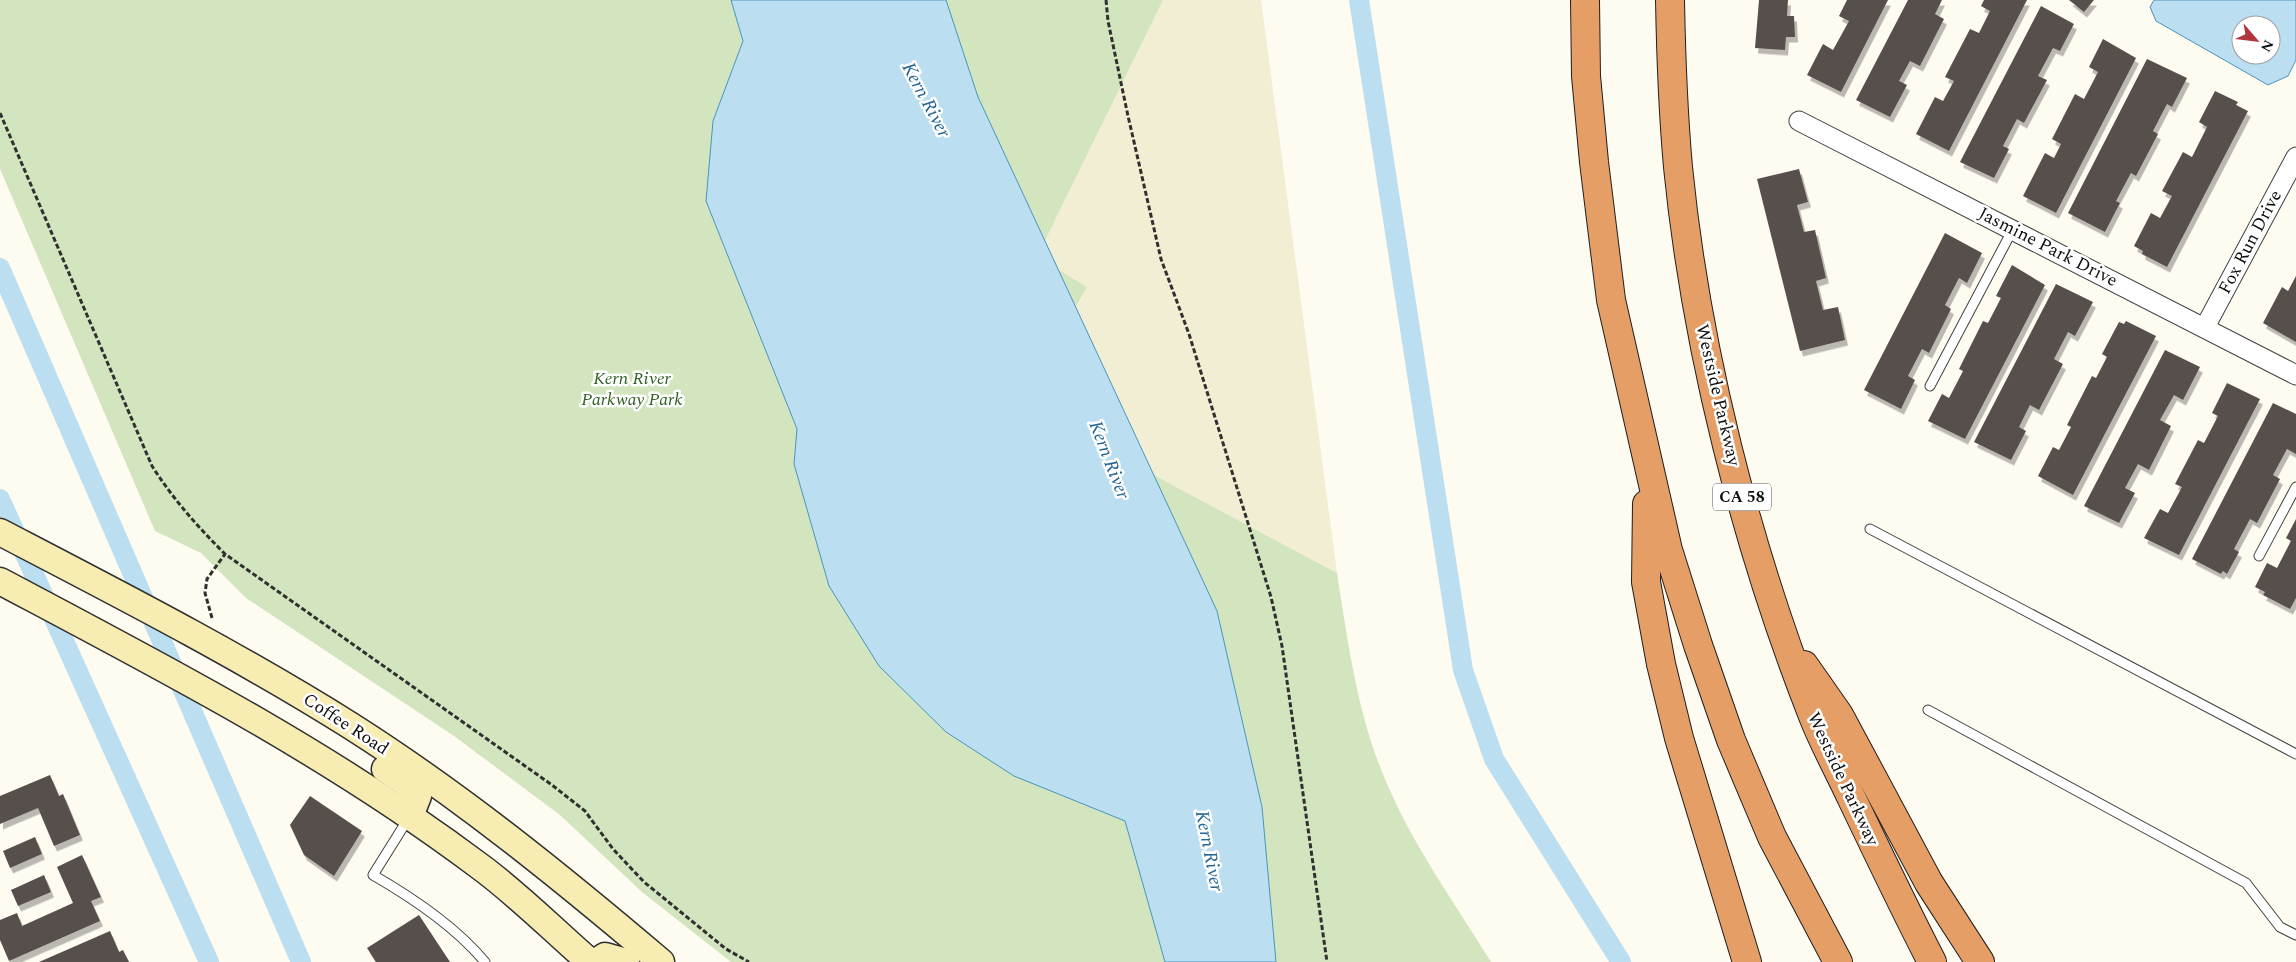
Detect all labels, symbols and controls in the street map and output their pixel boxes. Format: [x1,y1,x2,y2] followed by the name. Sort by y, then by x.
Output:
[2231,15,2281,65] north arrow
[2255,36,2279,56] text: N
[894,57,958,143] water label: Kern River
[2211,185,2289,299] street label: Fox Run Drive
[1974,200,2122,294] street label: Jasmine Park Drive
[1689,321,1748,470] street label: Westside Parkway
[581,365,683,413] park label: Kern River Parkway Park
[1081,417,1137,504] water label: Kern River
[1713,484,1771,511] road number: CA 58
[298,686,394,762] street label: Coffee Road
[1800,708,1886,851] street label: Westside Parkway
[1187,808,1231,894] water label: Kern River

